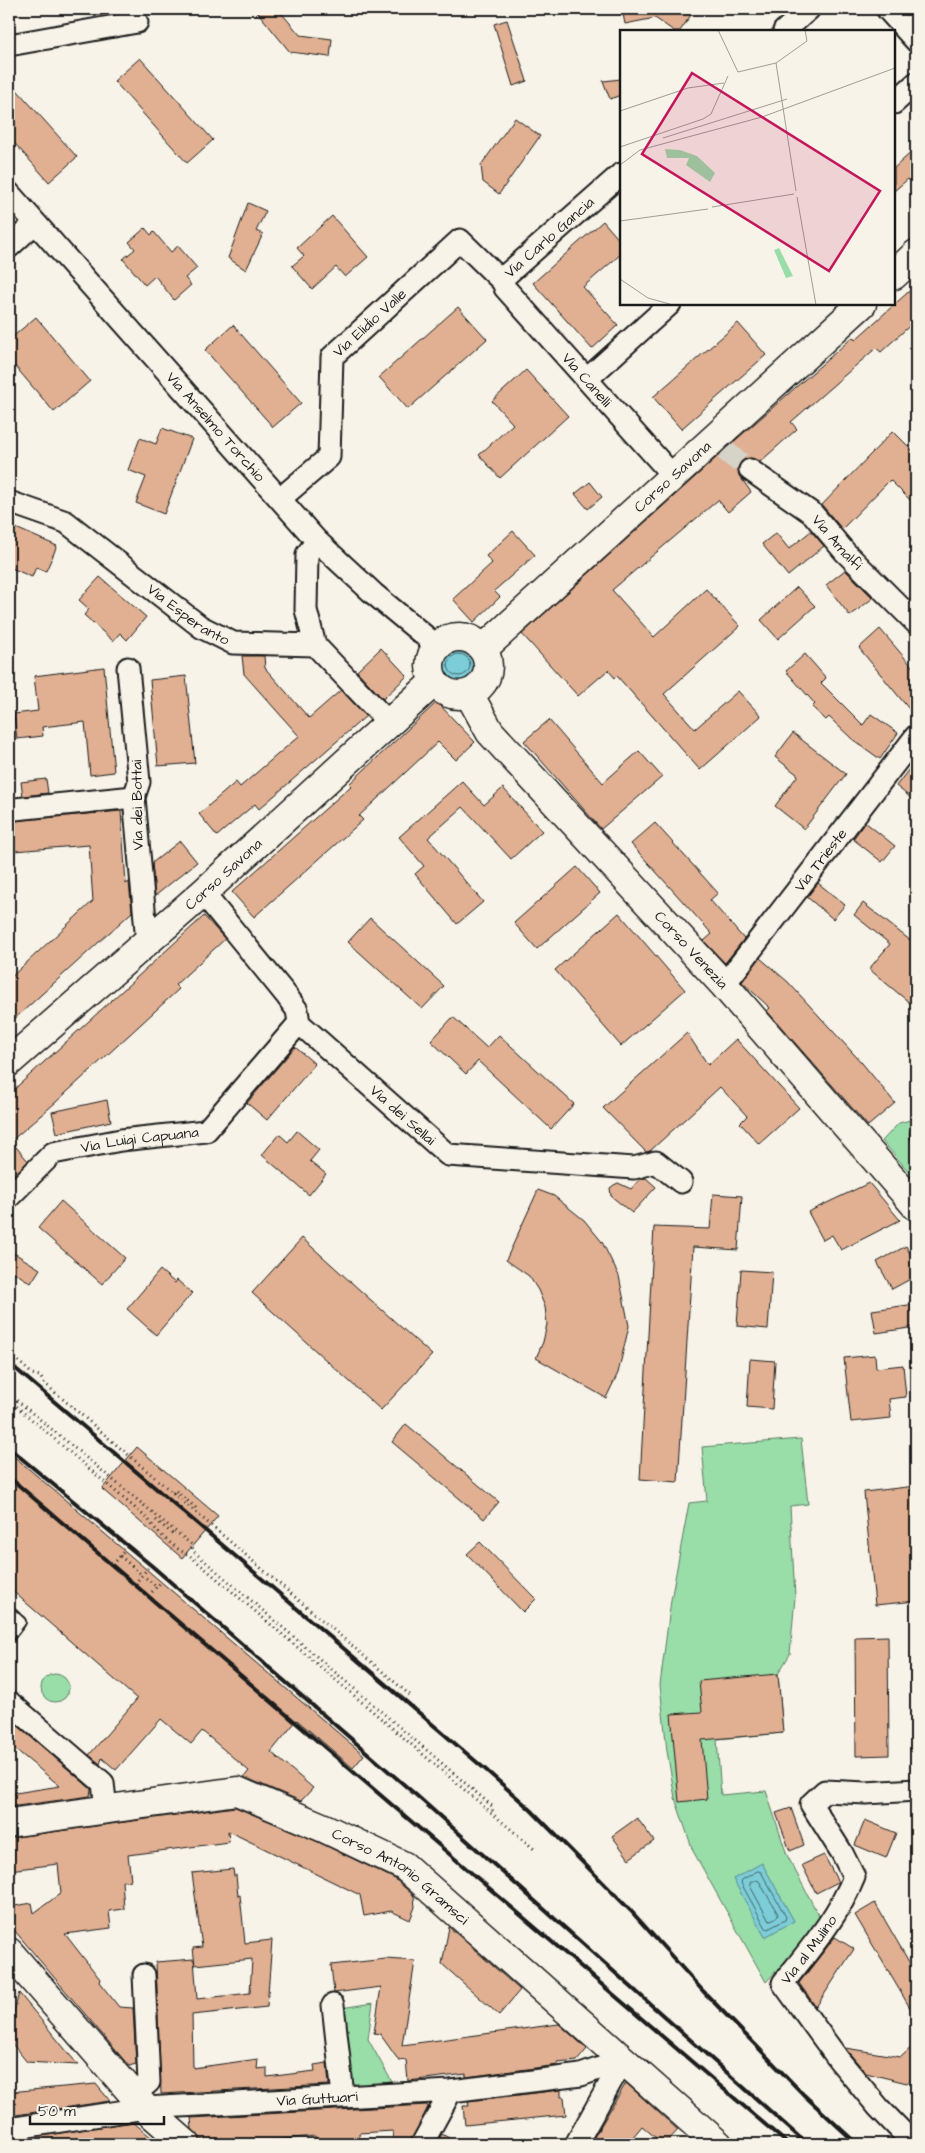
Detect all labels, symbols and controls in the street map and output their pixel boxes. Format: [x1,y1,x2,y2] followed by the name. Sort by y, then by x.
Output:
[620,30,895,305] inset map
[500,192,599,283] street label: Via Carlo Gancia
[328,284,411,362] street label: Via Elidio Valle
[557,348,617,412] street label: Via Canelli
[161,367,270,487] street label: Via Anselmo Torchio
[629,436,716,518] street label: Corso Savona
[807,510,868,575] street label: Via Amalfi
[143,579,233,651] street label: Via Esperanto
[126,759,149,850] street label: Via dei Bottai
[790,824,852,896] street label: Via Trieste
[180,834,267,915] street label: Corso Savona
[649,906,733,994] street label: Corso Venezia
[365,1080,441,1151] street label: Via dei Sellai
[79,1122,200,1158] street label: Via Luigi Capuana
[328,1823,474,1930] street label: Corso Antonio Gramsci
[776,1911,843,1989] street label: Via al Mulino
[276,2086,359,2112] street label: Via Guttuari
[30,2093,164,2125] scale bar
[38,2101,76,2122] text: 50 m

